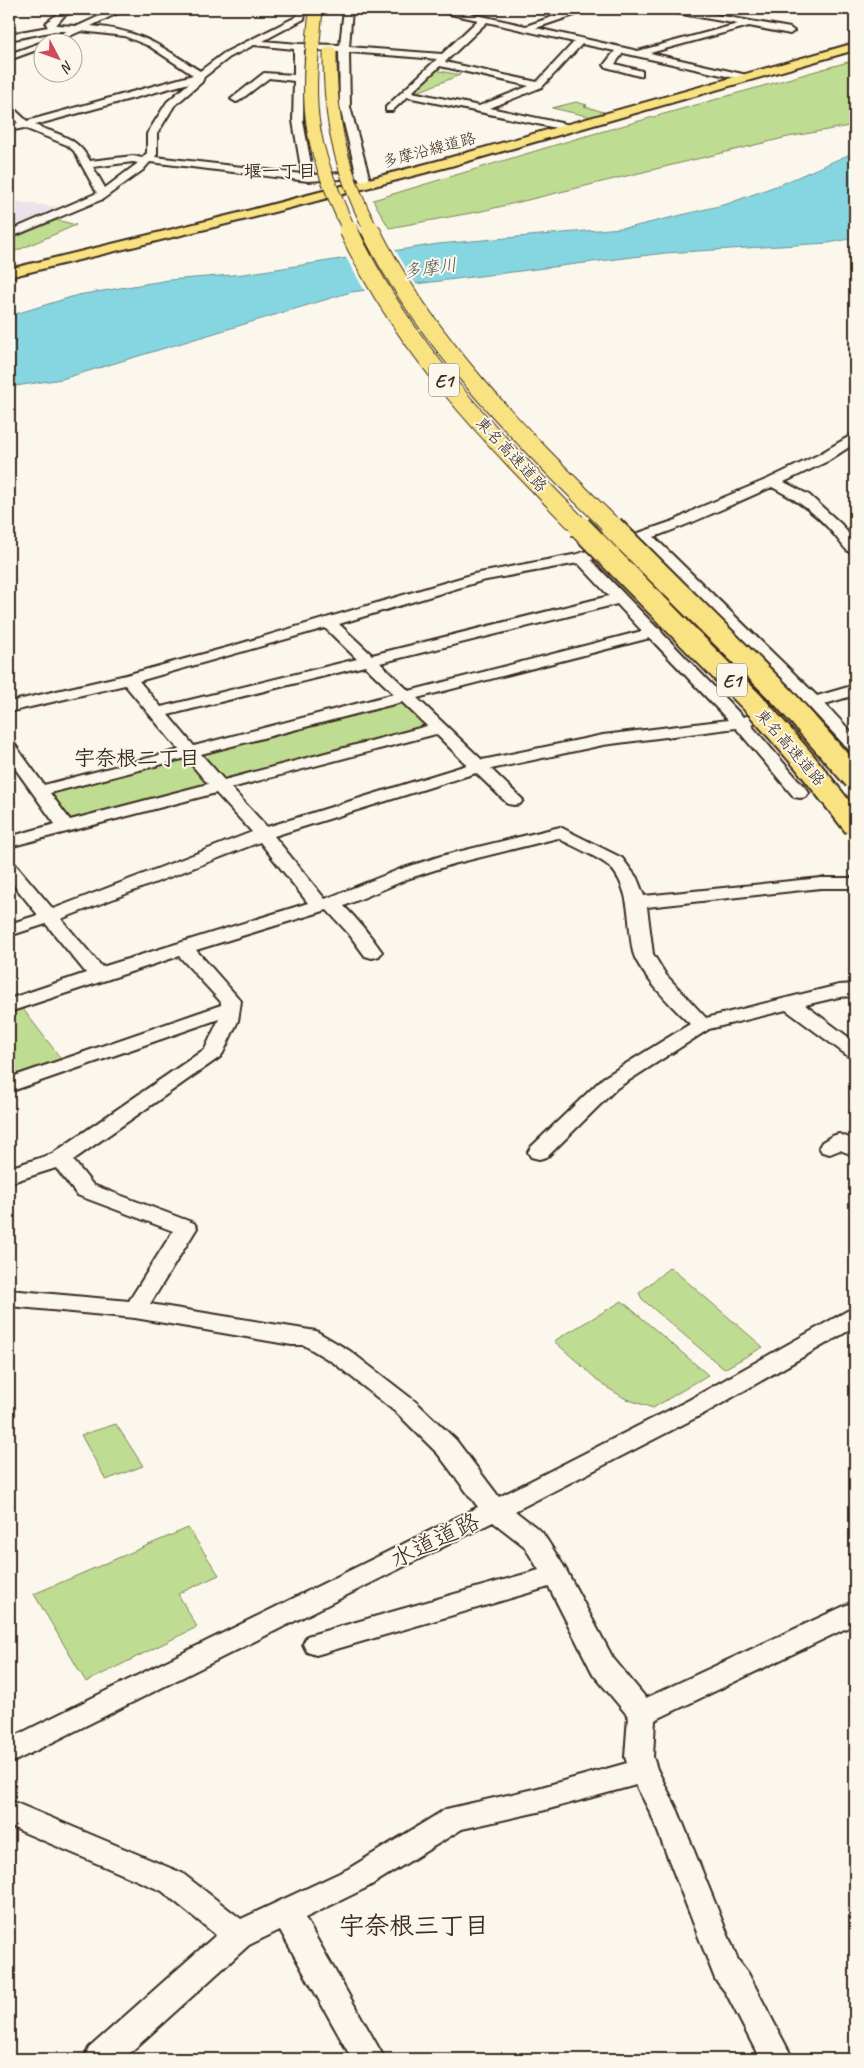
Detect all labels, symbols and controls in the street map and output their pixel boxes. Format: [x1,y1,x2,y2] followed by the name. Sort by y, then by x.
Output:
[32,32,82,82] north arrow
[57,57,77,77] text: N
[380,128,478,172] street label: 多摩沿線道路
[244,160,316,182] district label: 堰一丁目
[402,253,458,283] water label: 多摩川
[429,364,459,396] road number: E1
[471,413,551,497] street label: 東名高速道路
[717,664,747,696] road number: E1
[751,705,829,790] street label: 東名高速道路
[74,745,200,771] district label: 宇奈根二丁目
[385,1505,485,1575] street label: 水道道路
[339,1910,489,1942] district label: 宇奈根三丁目

